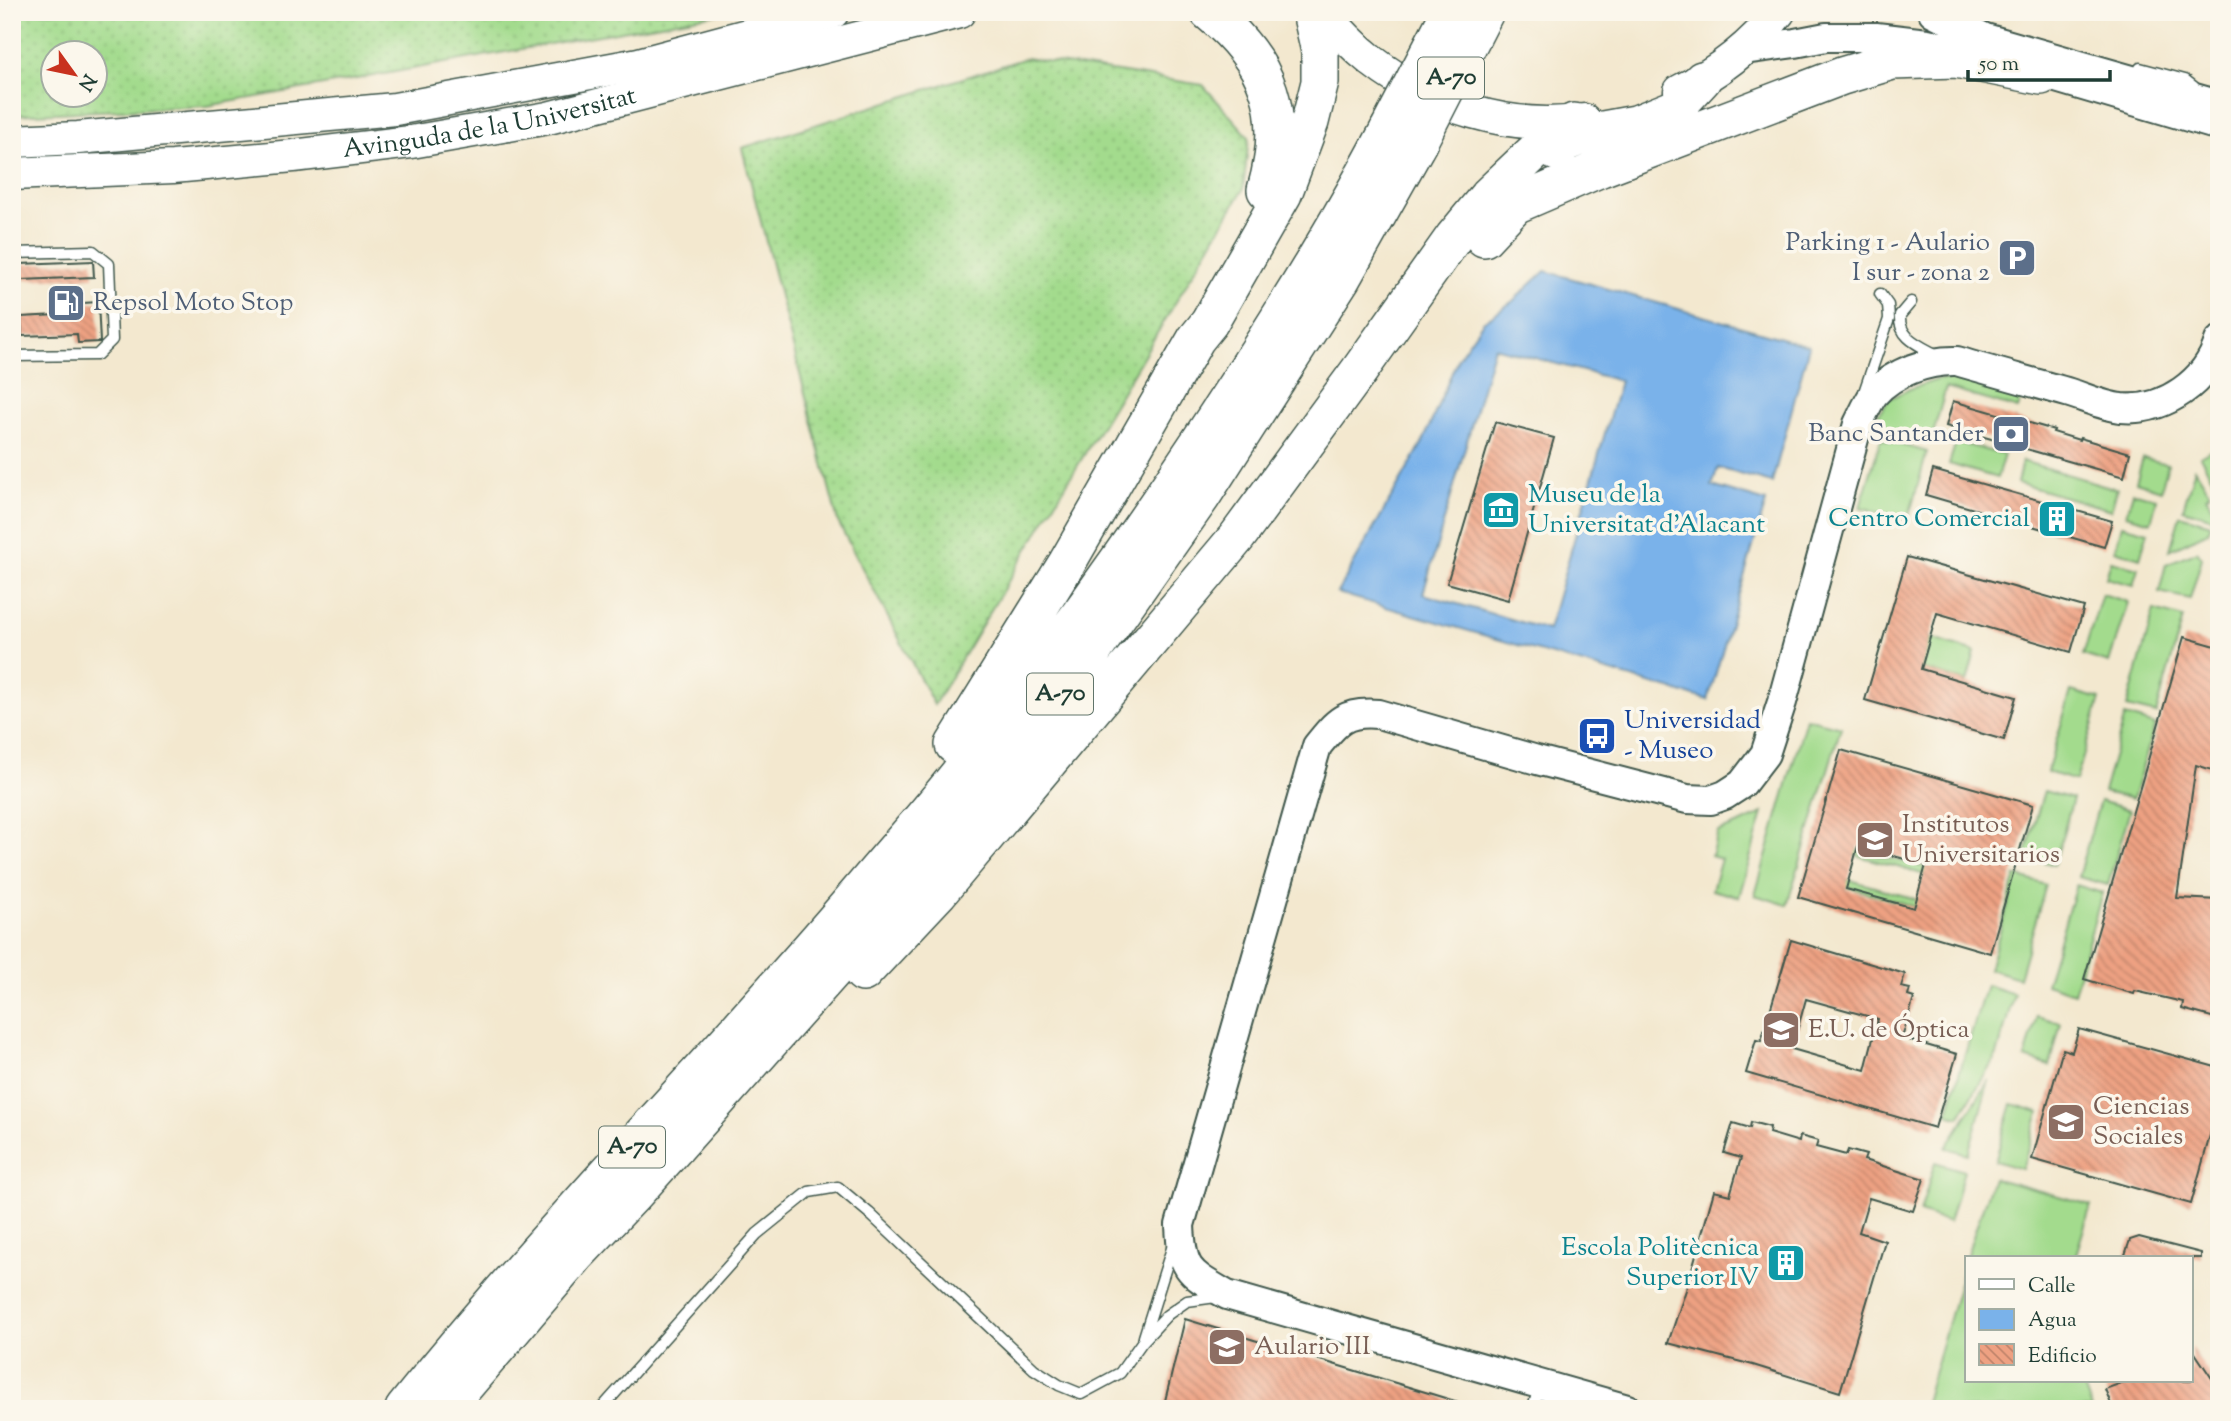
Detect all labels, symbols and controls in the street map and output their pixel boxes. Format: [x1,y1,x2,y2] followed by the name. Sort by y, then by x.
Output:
[38,38,108,108] north arrow
[1968,38,2110,82] scale bar
[1978,50,2019,80] text: 50 m
[1418,57,1484,98] road number: A-70
[71,68,102,96] text: N
[341,77,640,168] street label: Avinguda de la Universitat
[1786,225,1990,292] place label: Parking 1 - Aulario I sur - zona 2
[1996,237,2038,279] parking icon: Parking 1 - Aulario I sur - zona 2
[45,282,87,324] fuel station icon: Repsol Moto Stop
[93,285,293,322] place label: Repsol Moto Stop
[1990,413,2032,455] bank icon: Banc Santander
[1808,416,1984,453] place label: Banc Santander
[1528,477,1765,544] place label: Museu de la Universitat d'Alacant
[1480,489,1522,531] museum icon: Museu de la Universitat d'Alacant
[2036,498,2078,540] building icon: Centro Comercial
[1828,501,2030,538] place label: Centro Comercial
[1027,674,1093,714] road number: A-70
[1624,703,1761,770] place label: Universidad - Museo
[1576,715,1618,757] bus stop icon: Universidad - Museo
[1902,807,2060,874] place label: Institutos Universitarios
[1854,819,1896,861] school or university icon: Institutos Universitarios
[1760,1009,1802,1051] school or university icon: E.U. de Óptica
[1808,1012,1969,1049] place label: E.U. de Óptica
[2093,1089,2189,1156] place label: Ciencias Sociales
[2045,1101,2087,1143] school or university icon: Ciencias Sociales
[599,1126,665,1168] road number: A-70
[1561,1230,1759,1297] place label: Escola Politècnica Superior IV
[1765,1242,1807,1284] building icon: Escola Politècnica Superior IV
[1965,1256,2192,1382] legend
[2028,1272,2076,1302] text: Calle
[2028,1306,2077,1336] text: Agua
[1206,1326,1248,1368] school or university icon: Aulario III
[1254,1329,1371,1366] place label: Aulario III
[2028,1342,2097,1372] text: Edificio

